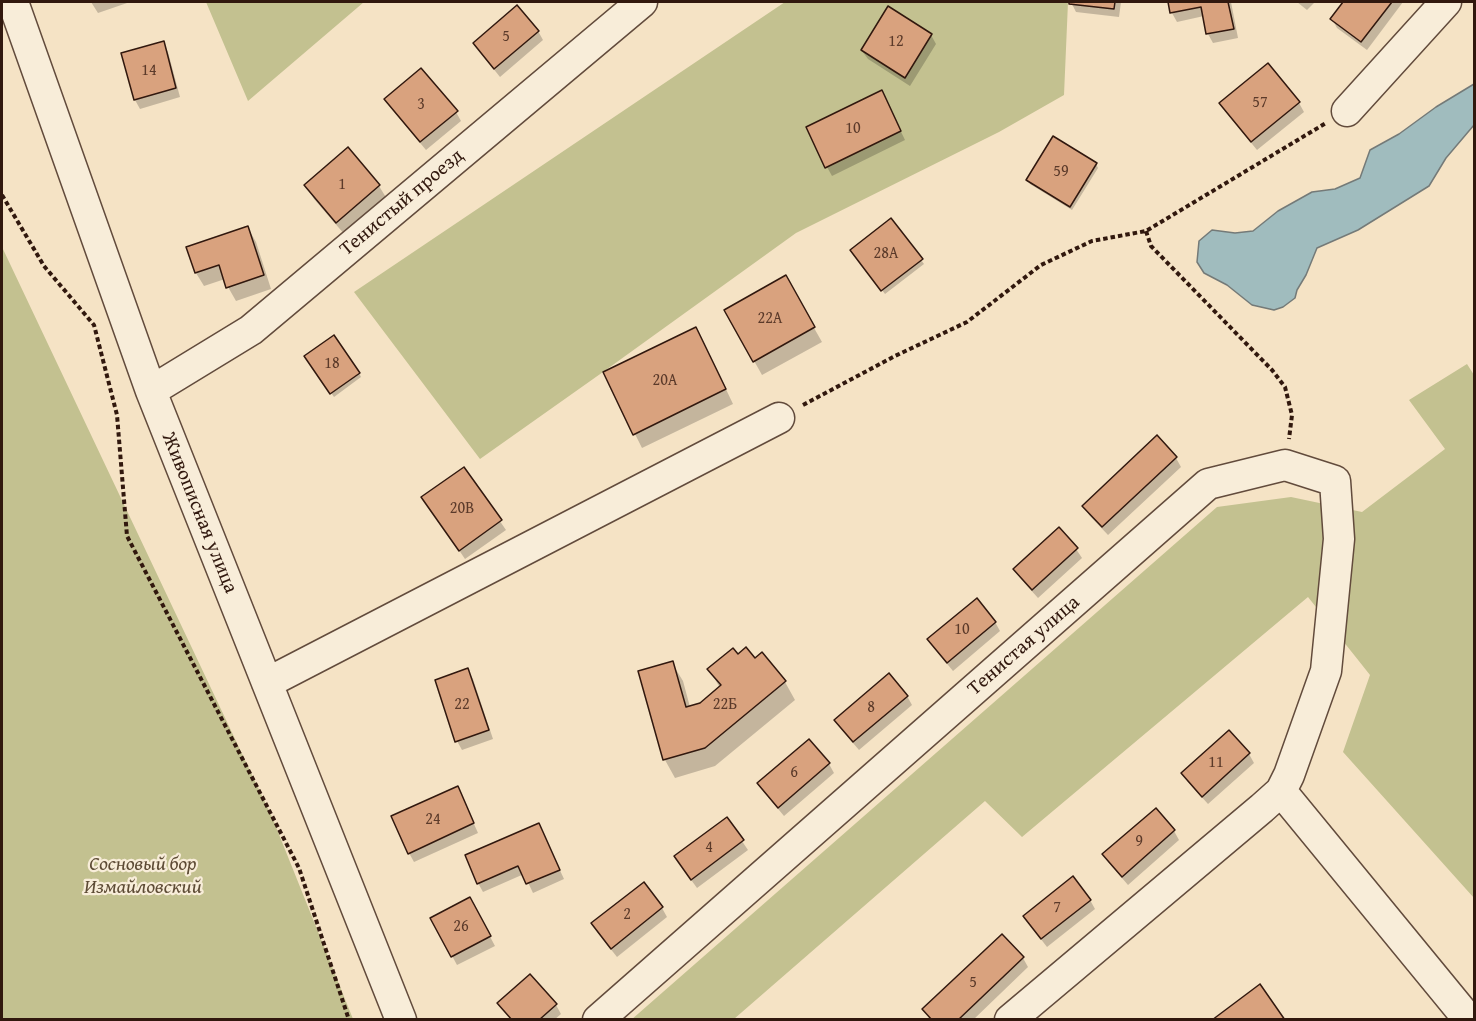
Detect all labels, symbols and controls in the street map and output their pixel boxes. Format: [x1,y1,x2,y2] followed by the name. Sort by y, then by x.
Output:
[502,27,510,47] house number: 5
[888,32,904,52] house number: 12
[141,61,157,81] house number: 14
[1252,93,1268,113] house number: 57
[417,95,425,115] house number: 3
[845,119,861,139] house number: 10
[335,144,469,262] street label: Тенистый проезд
[1053,162,1069,182] house number: 59
[338,175,346,195] house number: 1
[873,244,899,264] house number: 28А
[757,309,783,329] house number: 22А
[324,354,340,374] house number: 18
[652,371,678,391] house number: 20А
[156,429,242,597] street label: Живописная улица
[450,499,474,519] house number: 20В
[963,591,1085,701] street label: Тенистая улица
[954,620,970,640] house number: 10
[454,695,470,715] house number: 22
[713,695,737,715] house number: 22Б
[867,698,875,718] house number: 8
[1208,753,1224,773] house number: 11
[790,763,798,783] house number: 6
[425,810,441,830] house number: 24
[1135,832,1143,852] house number: 9
[705,838,713,858] house number: 4
[84,853,202,900] park label: Сосновый бор Измайловский
[1053,898,1061,918] house number: 7
[623,905,631,925] house number: 2
[453,917,469,937] house number: 26
[969,973,977,993] house number: 5

